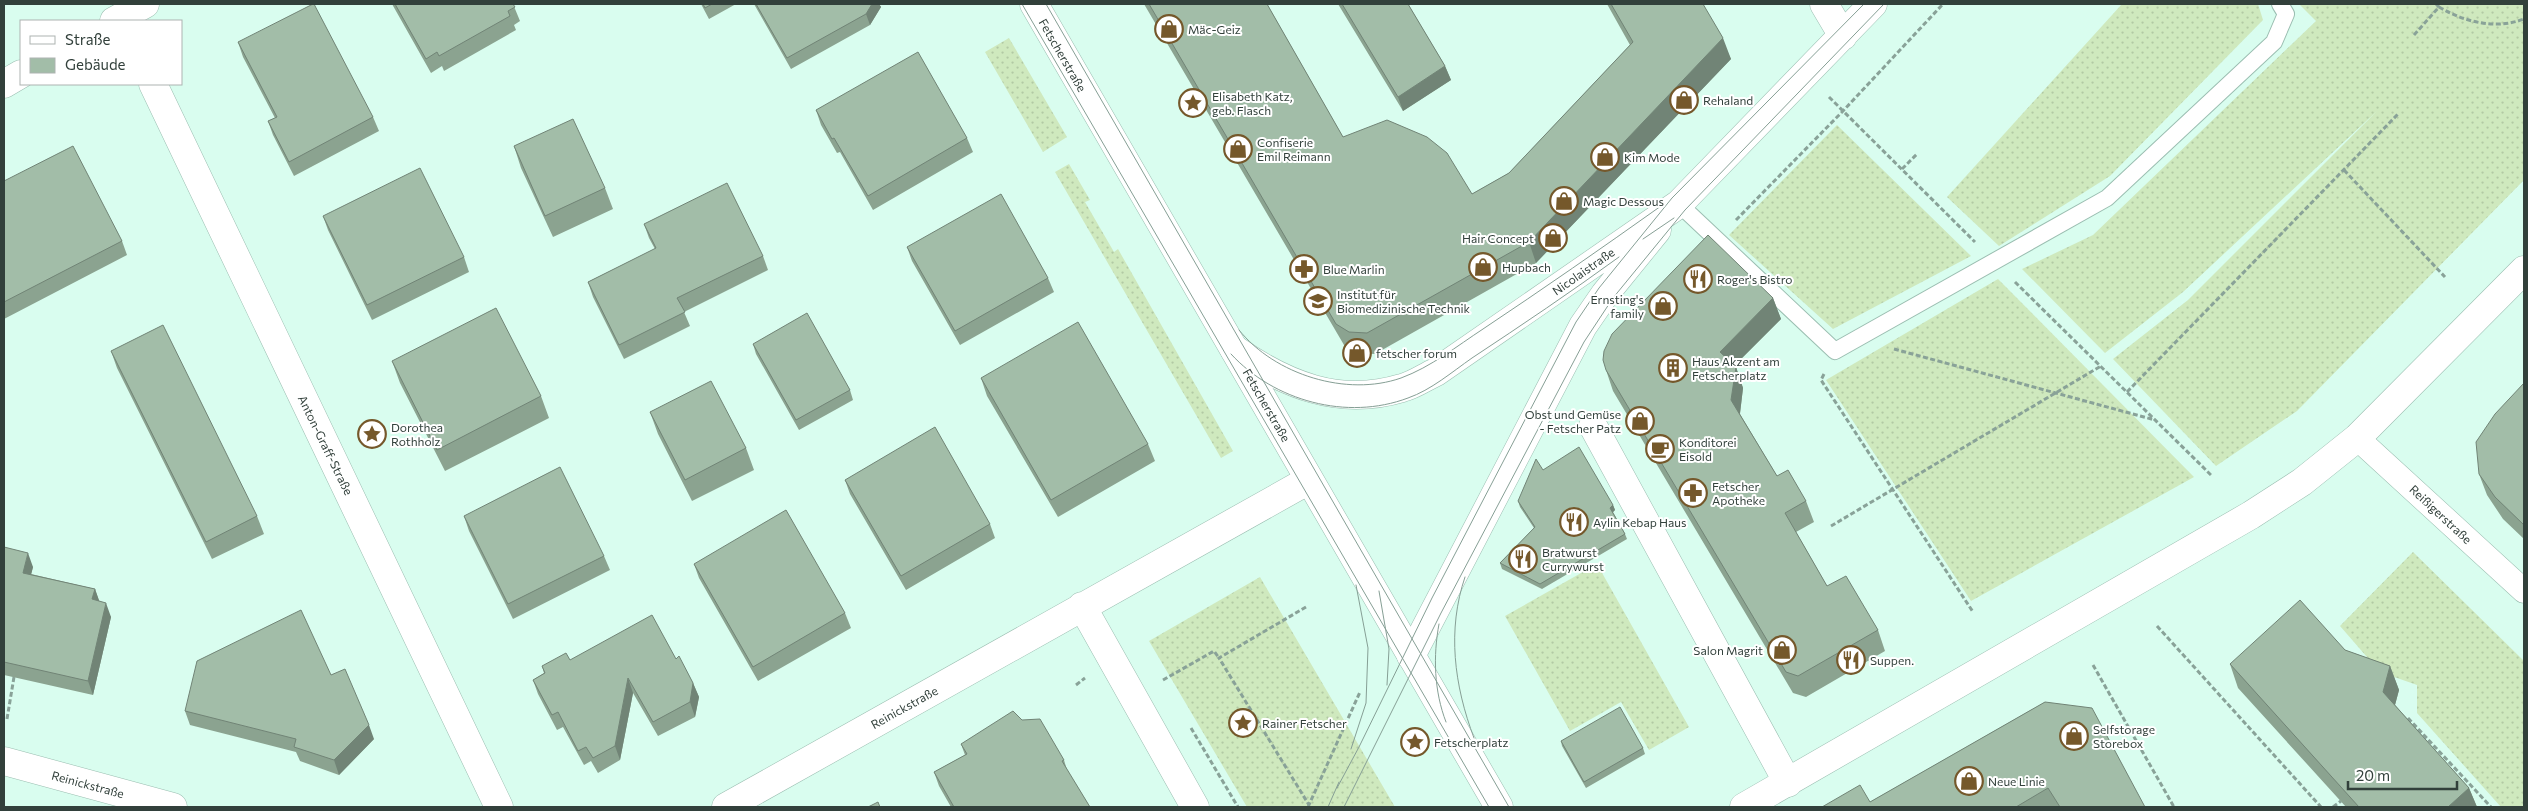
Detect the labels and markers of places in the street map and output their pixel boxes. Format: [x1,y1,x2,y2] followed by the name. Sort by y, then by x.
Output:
[1154,14,1184,44] shop icon: Mäc-Geiz
[1188,22,1241,36] place label: Mäc-Geiz
[1669,85,1699,115] shop icon: Rehaland
[1178,88,1208,118] place icon: Elisabeth Katz, geb. Flasch
[1212,89,1293,117] place label: Elisabeth Katz, geb. Flasch
[1703,93,1753,107] place label: Rehaland
[1223,134,1253,164] shop icon: Confiserie Emil Reimann
[1257,135,1331,163] place label: Confiserie Emil Reimann
[1590,142,1620,172] shop icon: Kim Mode
[1624,150,1680,164] place label: Kim Mode
[1549,186,1579,216] shop icon: Magic Dessous
[1583,194,1664,208] place label: Magic Dessous
[1538,223,1568,253] shop icon: Hair Concept
[1462,231,1534,245] place label: Hair Concept
[1468,252,1498,282] shop icon: Hupbach
[1289,254,1319,284] pharmacy icon: Blue Marlin
[1502,260,1551,274] place label: Hupbach
[1323,262,1385,276] place label: Blue Marlin
[1683,264,1713,294] restaurant icon: Roger's Bistro
[1717,272,1792,286] place label: Roger's Bistro
[1303,286,1333,316] school or university icon: Institut für Biomedizinische Technik
[1337,287,1471,315] place label: Institut für Biomedizinische Technik
[1648,291,1678,321] shop icon: Ernsting's family
[1591,292,1644,320] place label: Ernsting's family
[1342,338,1372,368] shop icon: fetscher forum
[1376,346,1457,360] place label: fetscher forum
[1658,353,1688,383] building icon: Haus Akzent am Fetscherplatz
[1692,354,1780,382] place label: Haus Akzent am Fetscherplatz
[1625,406,1655,436] shop icon: Obst und Gemüse - Fetscher Patz
[1525,407,1621,435] place label: Obst und Gemüse - Fetscher Patz
[357,419,387,449] place icon: Dorothea Rothholz
[391,420,443,448] place label: Dorothea Rothholz
[1645,434,1675,464] cafe icon: Konditorei Eisold
[1679,435,1737,463] place label: Konditorei Eisold
[1678,478,1708,508] pharmacy icon: Fetscher Apotheke
[1712,479,1765,507] place label: Fetscher Apotheke
[1559,507,1589,537] restaurant icon: Aylin Kebap Haus
[1593,515,1687,529] place label: Aylin Kebap Haus
[1508,544,1538,574] restaurant icon: Bratwurst Currywurst
[1542,545,1604,573] place label: Bratwurst Currywurst
[1767,635,1797,665] shop icon: Salon Magrit
[1693,643,1763,657] place label: Salon Magrit
[1836,645,1866,675] restaurant icon: Suppen.
[1870,653,1914,667] place label: Suppen.
[1228,708,1258,738] place icon: Rainer Fetscher
[1262,716,1347,730] place label: Rainer Fetscher
[2059,721,2089,751] shop icon: Selfstorage Storebox
[2093,722,2155,750] place label: Selfstorage Storebox
[1400,727,1430,757] place icon: Fetscherplatz
[1434,735,1509,749] place label: Fetscherplatz
[1954,766,1984,796] shop icon: Neue Linie
[1988,774,2045,788] place label: Neue Linie

